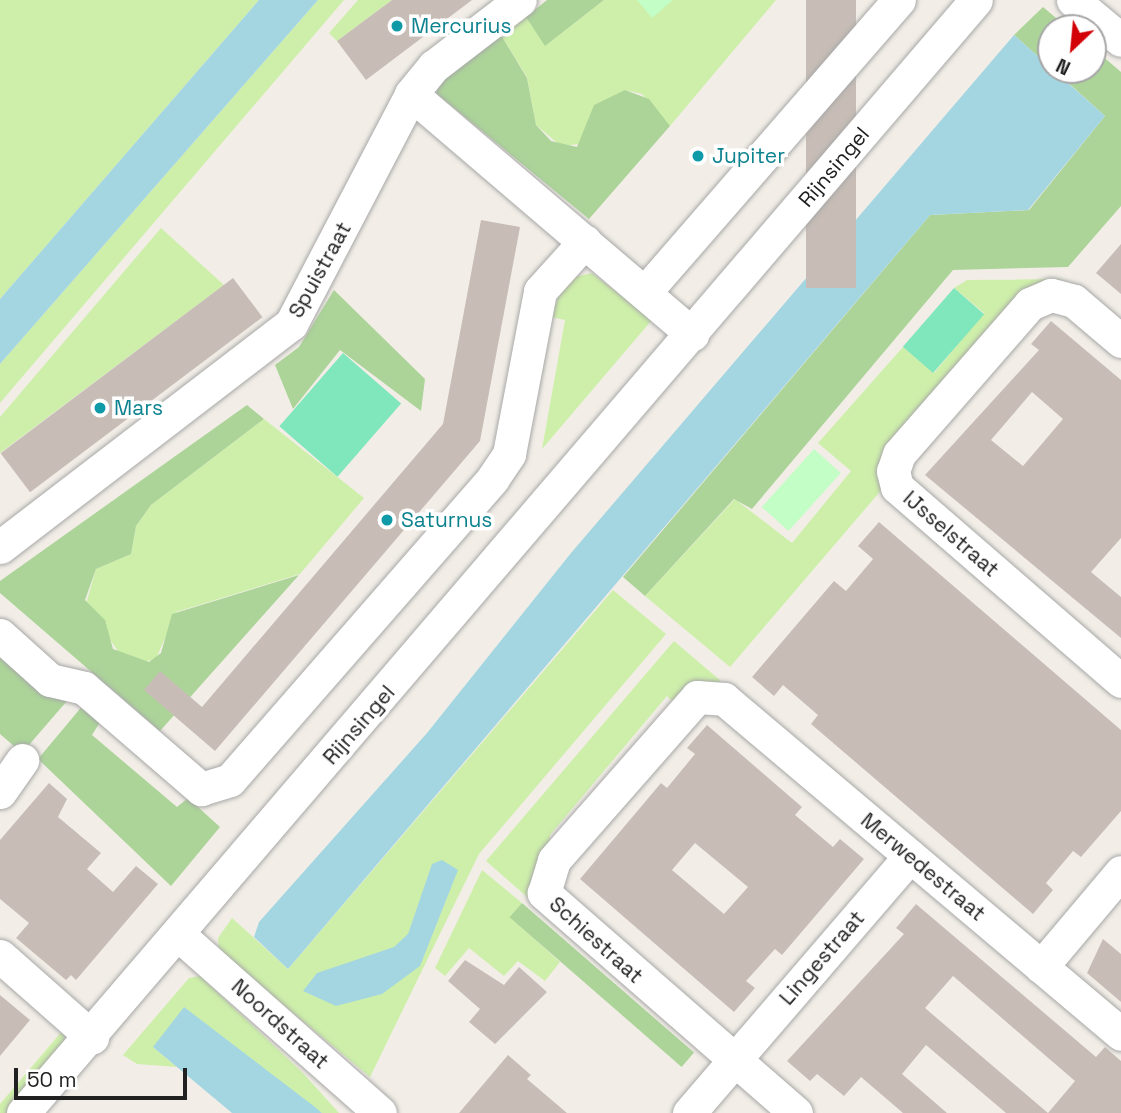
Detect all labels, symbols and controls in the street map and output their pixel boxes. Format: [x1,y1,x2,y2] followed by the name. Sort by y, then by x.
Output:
[411,13,512,39] place label: Mercurius
[1037,14,1107,84] north arrow
[389,18,405,34] marker: Mercurius
[1052,53,1075,81] text: N
[793,122,875,212] street label: Rijnsingel
[712,143,785,169] place label: Jupiter
[690,148,706,164] marker: Jupiter
[283,218,357,322] street label: Spuistraat
[114,395,163,421] place label: Mars
[92,400,108,416] marker: Mars
[898,486,1004,582] street label: IJsselstraat
[401,507,492,533] place label: Saturnus
[379,512,395,528] marker: Saturnus
[318,680,400,770] street label: Rijnsingel
[856,808,990,926] street label: Merwedestraat
[544,891,648,989] street label: Schiestraat
[774,906,870,1010] street label: Lingestraat
[226,974,334,1074] street label: Noordstraat
[18,1054,191,1098] scale bar
[27,1066,77,1093] text: 50 m

